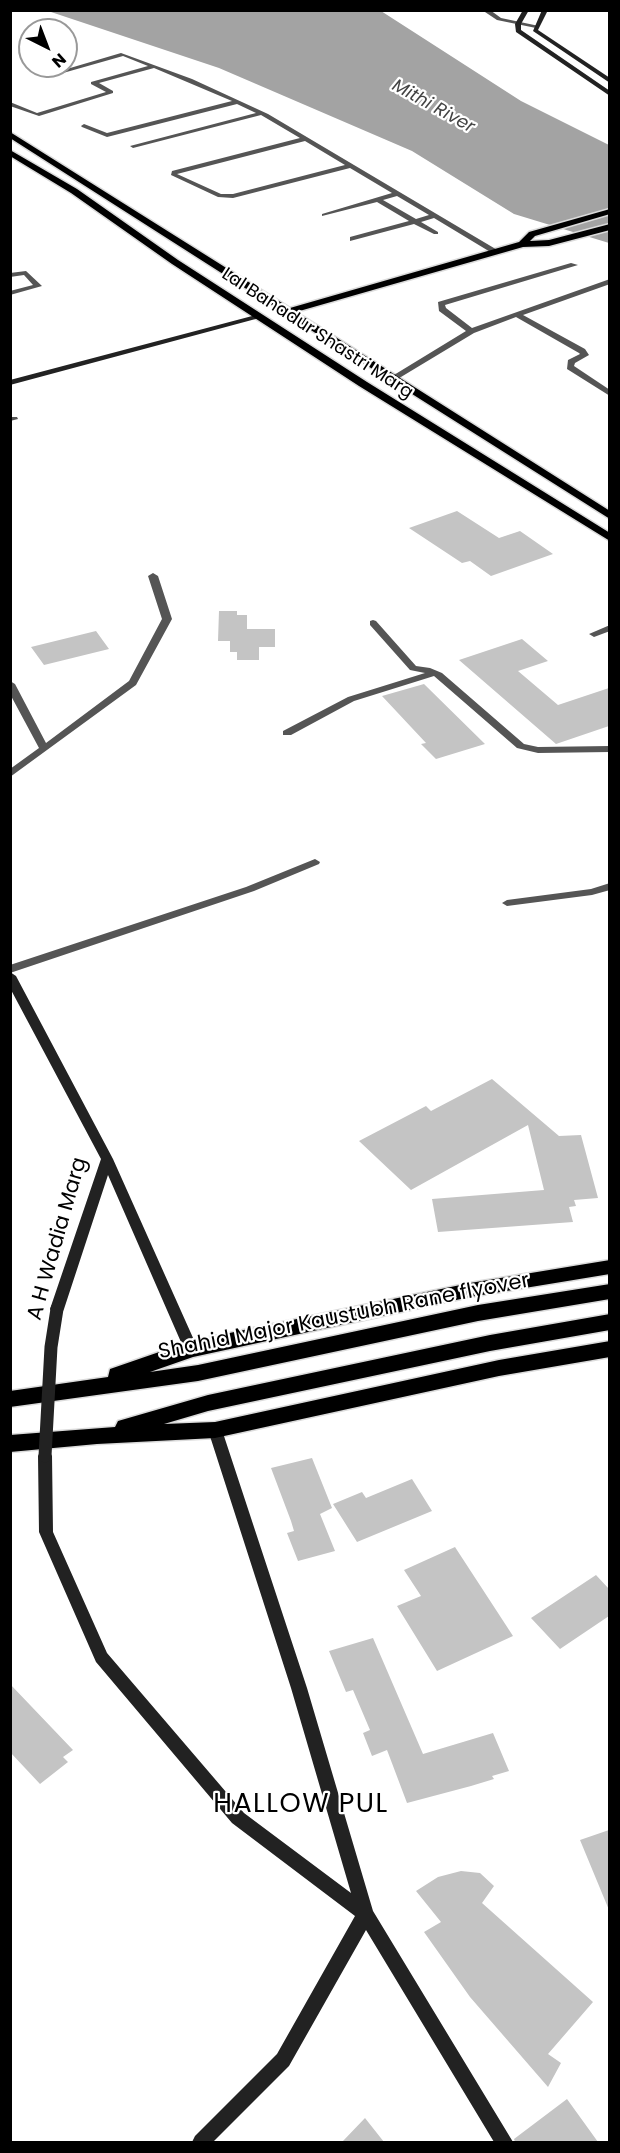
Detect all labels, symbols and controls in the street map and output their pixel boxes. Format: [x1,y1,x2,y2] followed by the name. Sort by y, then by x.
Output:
[18,18,78,78] north arrow
[47,48,71,73] text: N
[388,75,478,139] water label: Mithi River
[217,264,417,404] street label: Lal Bahadur Shastri Marg
[23,1155,93,1323] street label: A H Wadia Marg
[156,1269,532,1365] street label: Shahid Major Kaustubh Rane flyover
[213,1789,389,1821] district label: HALLOW PUL

